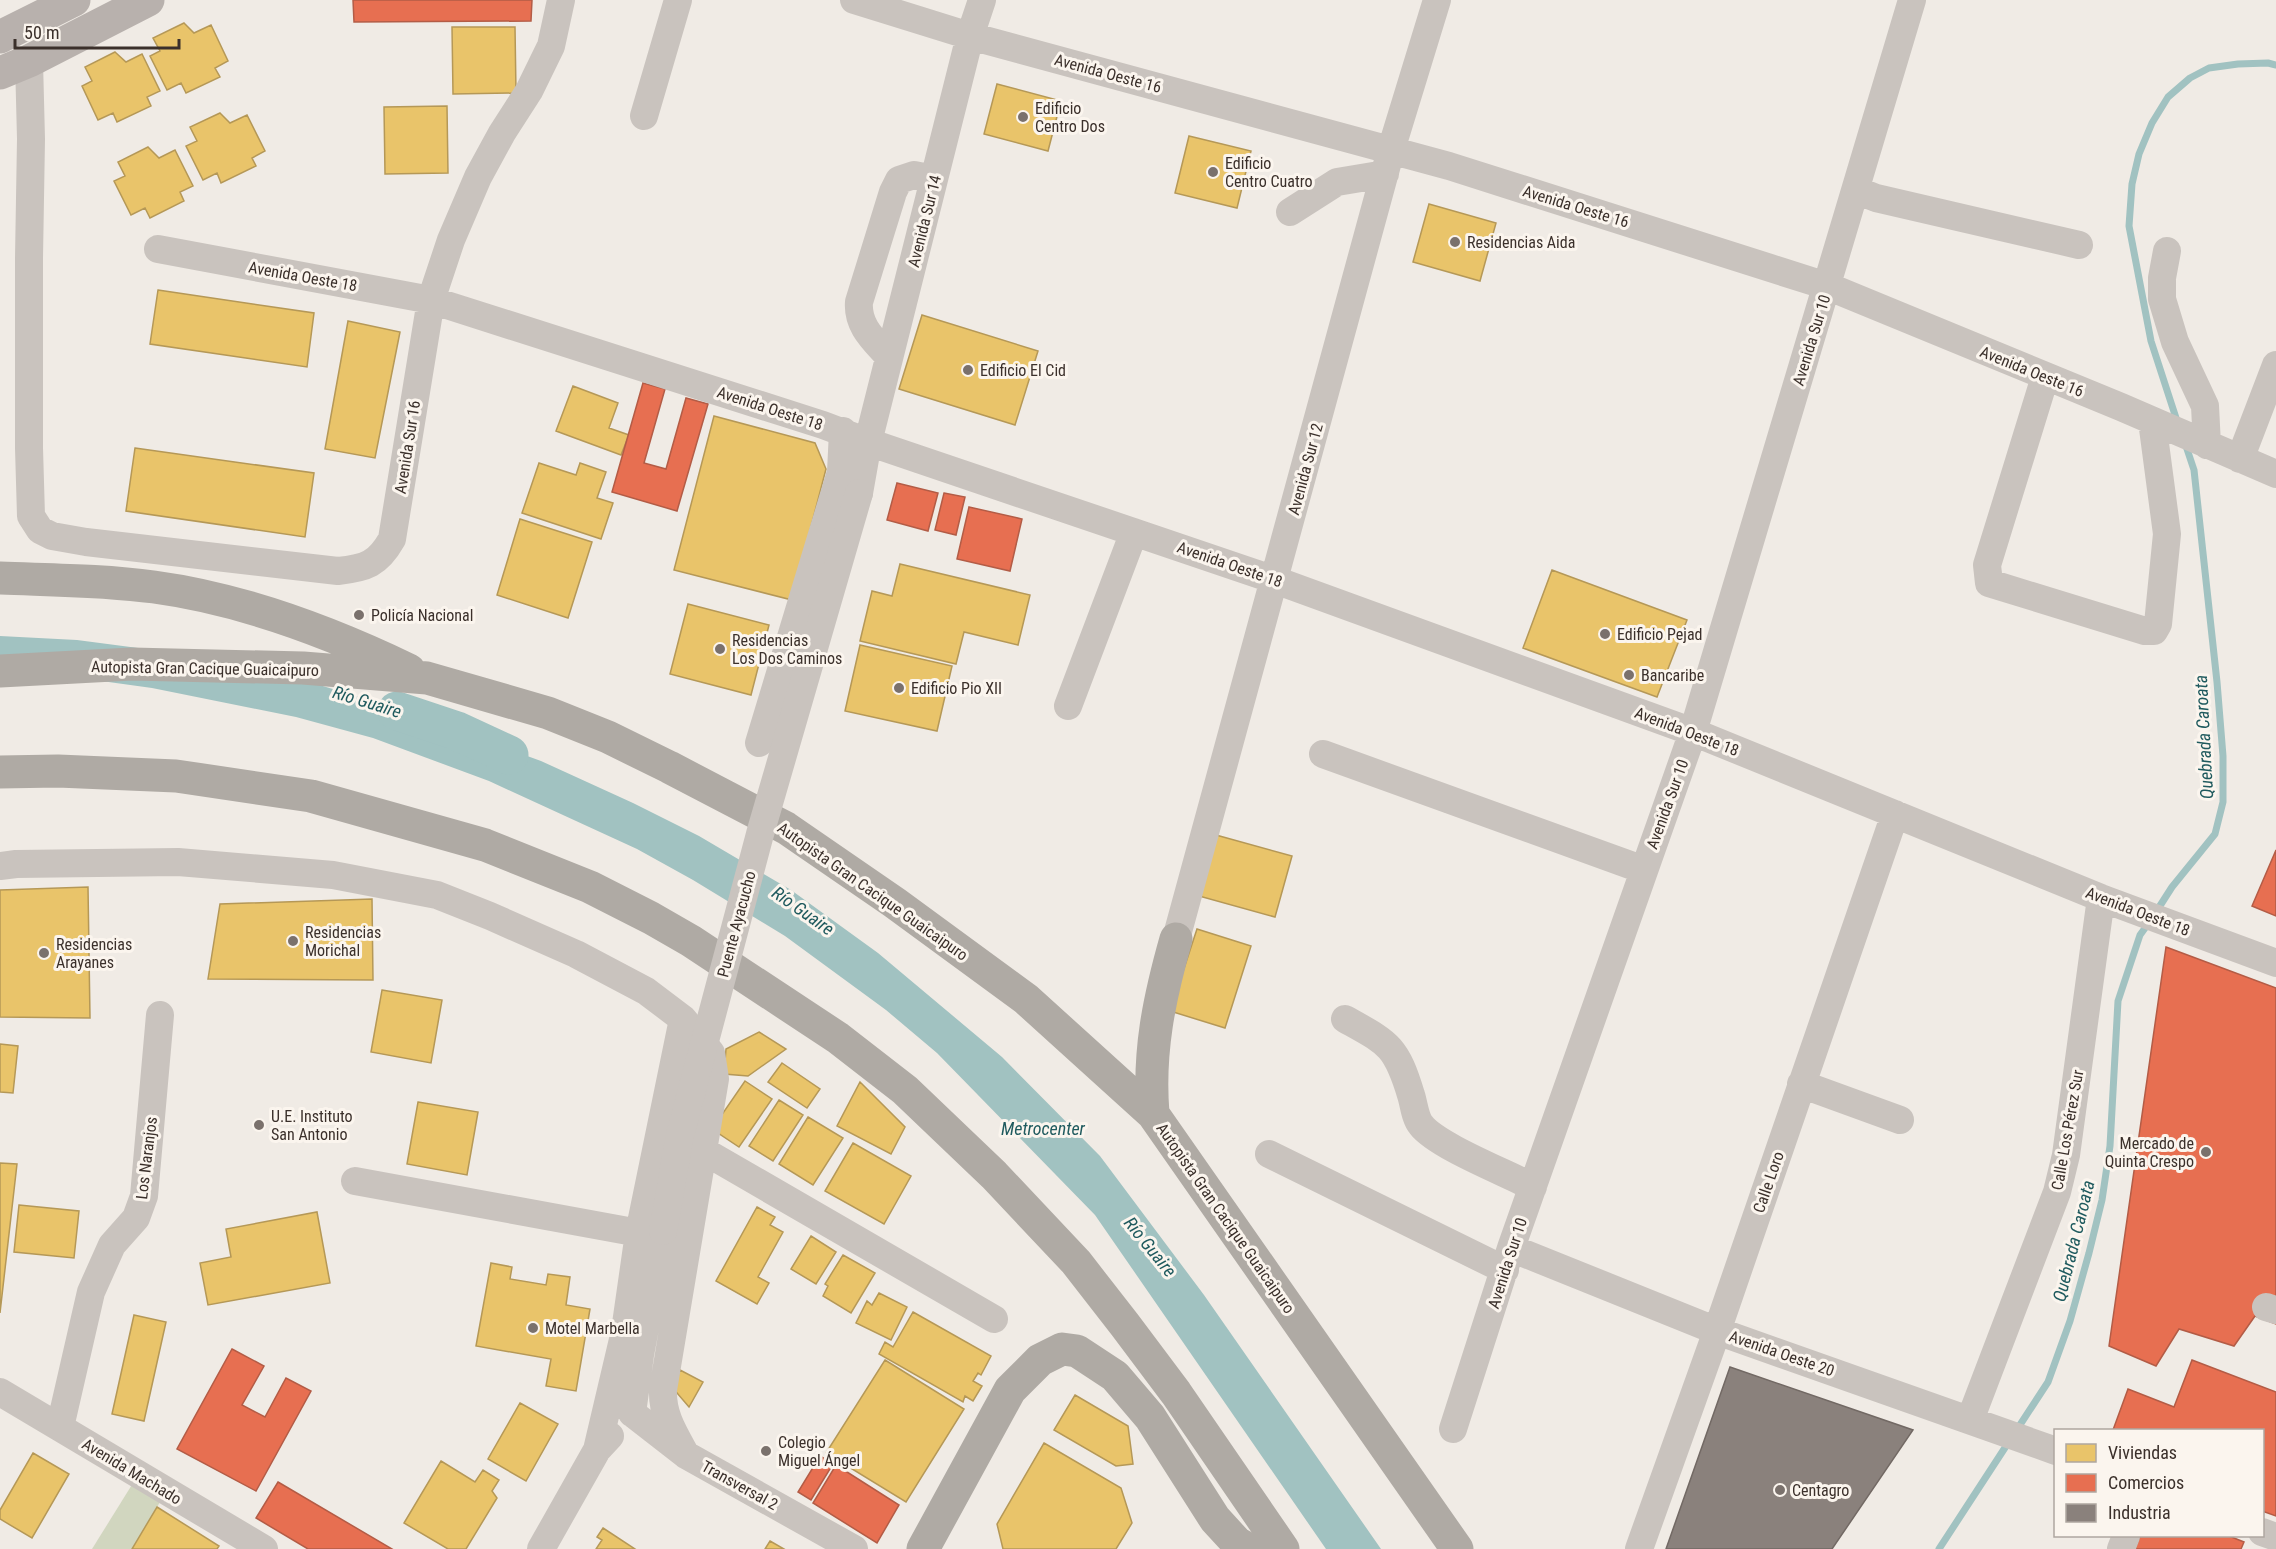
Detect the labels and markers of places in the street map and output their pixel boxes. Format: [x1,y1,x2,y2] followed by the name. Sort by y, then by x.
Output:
[1035,99,1105,136] place label: Edificio Centro Dos
[1016,110,1030,124] marker: Edificio Centro Dos
[1225,154,1312,191] place label: Edificio Centro Cuatro
[1206,165,1220,179] marker: Edificio Centro Cuatro
[1467,233,1575,252] place label: Residencias Aida
[1448,235,1462,249] marker: Residencias Aida
[980,361,1066,380] place label: Edificio El Cid
[961,363,975,377] marker: Edificio El Cid
[371,606,473,625] place label: Policía Nacional
[352,608,366,622] marker: Policía Nacional
[1617,625,1702,644] place label: Edificio Pejad
[1598,627,1612,641] marker: Edificio Pejad
[732,631,842,668] place label: Residencias Los Dos Caminos
[713,642,727,656] marker: Residencias Los Dos Caminos
[1641,666,1704,685] place label: Bancaribe
[1622,668,1636,682] marker: Bancaribe
[911,679,1002,698] place label: Edificio Pio XII
[892,681,906,695] marker: Edificio Pio XII
[305,923,381,960] place label: Residencias Morichal
[286,934,300,948] marker: Residencias Morichal
[56,935,132,972] place label: Residencias Arayanes
[37,946,51,960] marker: Residencias Arayanes
[271,1107,353,1144] place label: U.E. Instituto San Antonio
[252,1118,266,1132] marker: U.E. Instituto San Antonio
[2105,1134,2194,1171] place label: Mercado de Quinta Crespo
[2199,1145,2213,1159] marker: Mercado de Quinta Crespo
[545,1319,640,1338] place label: Motel Marbella
[526,1321,540,1335] marker: Motel Marbella
[778,1433,860,1470] place label: Colegio Miguel Ángel
[759,1444,773,1458] marker: Colegio Miguel Ángel
[1792,1481,1849,1500] place label: Centagro
[1773,1483,1787,1497] marker: Centagro

